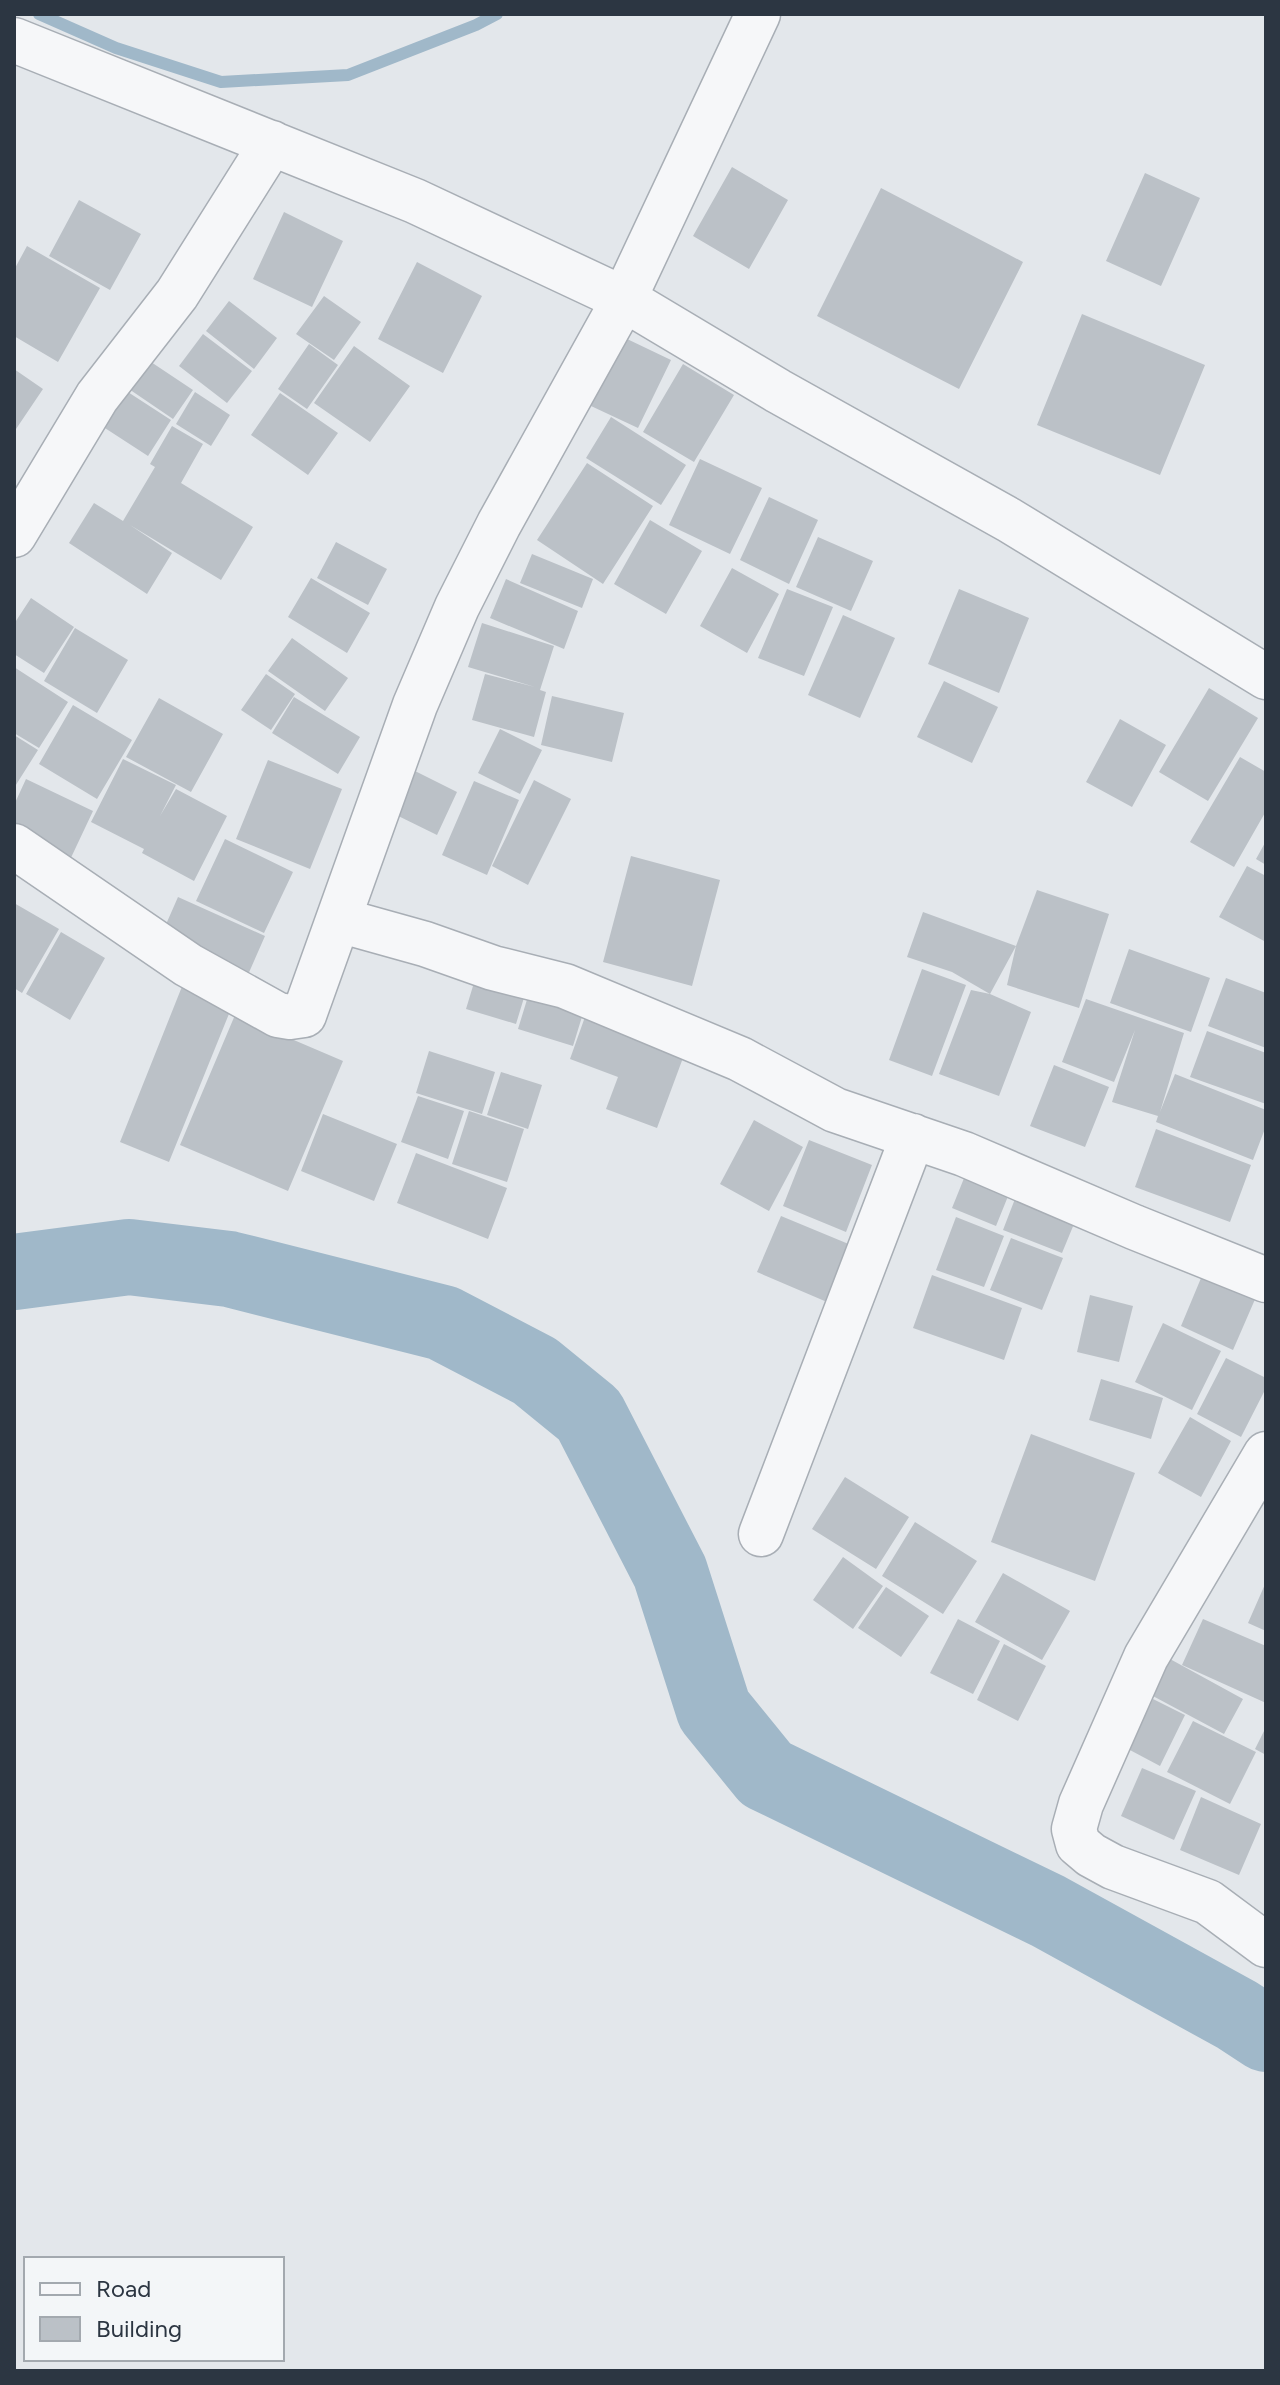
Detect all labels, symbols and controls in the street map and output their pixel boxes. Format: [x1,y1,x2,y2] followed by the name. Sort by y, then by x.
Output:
[24,2257,284,2361] legend
[96,2274,151,2303] text: Road
[96,2314,182,2343] text: Building

